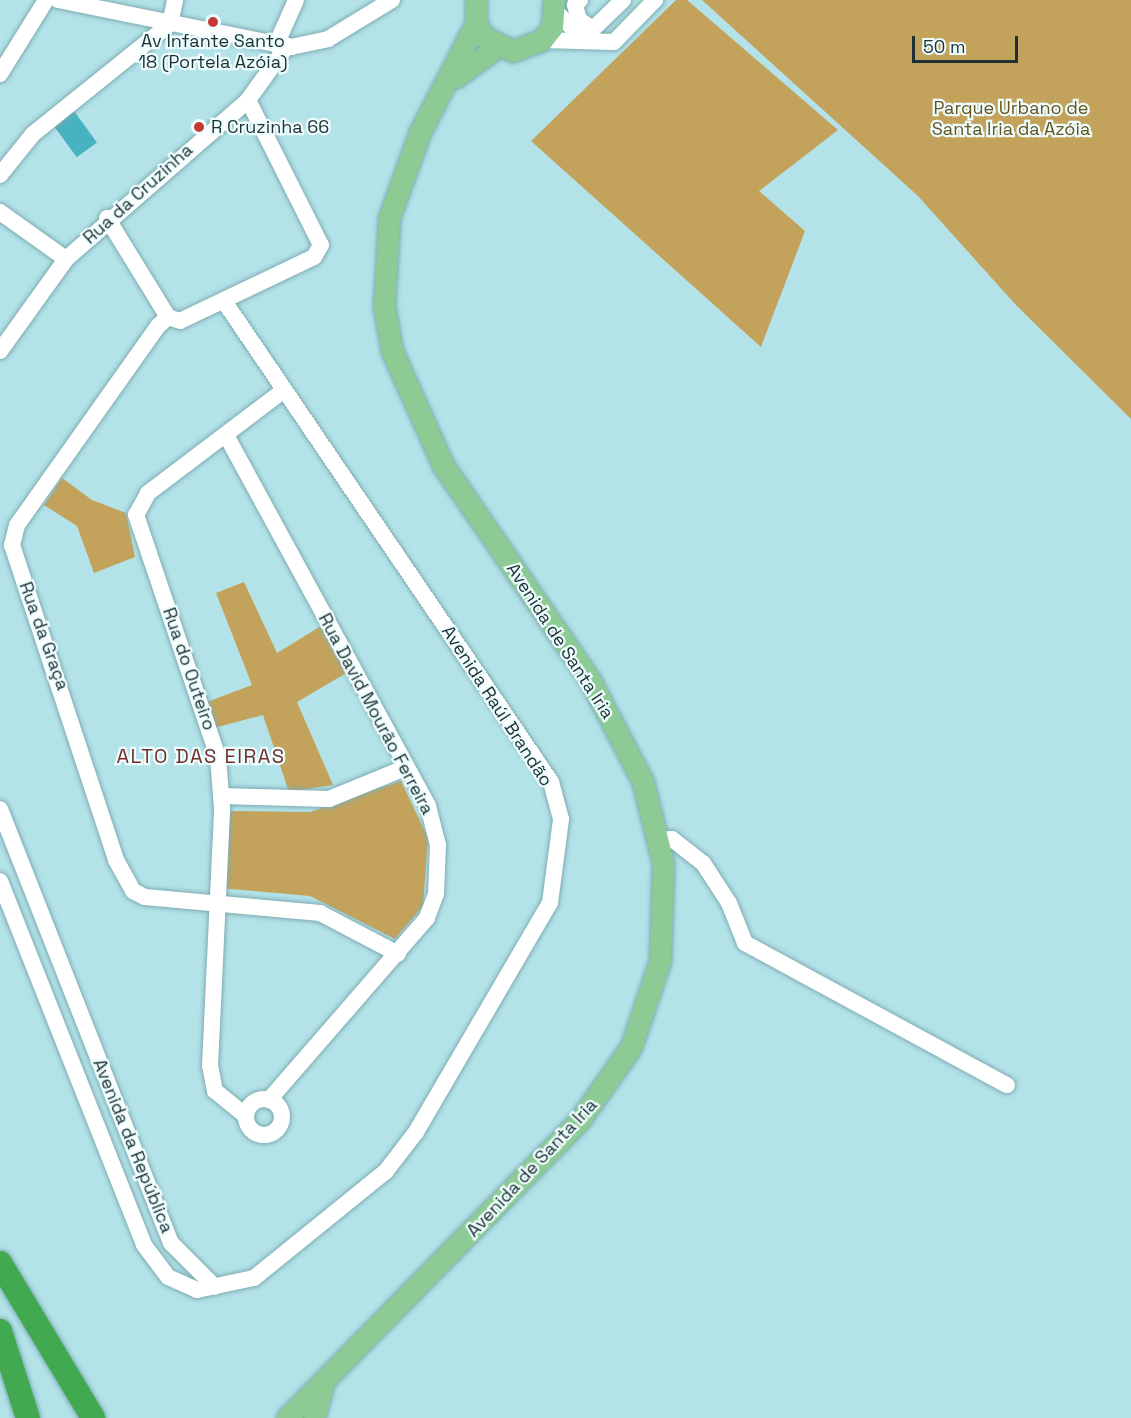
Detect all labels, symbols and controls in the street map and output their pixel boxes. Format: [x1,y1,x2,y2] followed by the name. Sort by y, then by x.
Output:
[206,15,220,29] marker: Av Infante Santo 18 (Portela Azóia)
[915,24,1022,62] scale bar
[138,31,288,74] place label: Av Infante Santo 18 (Portela Azóia)
[923,35,965,58] text: 50 m
[932,98,1090,140] park label: Parque Urbano de Santa Iria da Azóia
[211,116,329,138] place label: R Cruzinha 66
[192,120,206,134] marker: R Cruzinha 66
[79,139,197,249] street label: Rua da Cruzinha
[502,559,618,723] street label: Avenida de Santa Iria
[14,579,74,693] street label: Rua da Graça
[158,605,220,733] street label: Rua do Outeiro
[314,610,438,818] street label: Rua David Mourão Ferreira
[437,622,557,790] street label: Avenida Raúl Brandão
[117,744,285,768] district label: ALTO DAS EIRAS
[88,1056,178,1236] street label: Avenida da República
[462,1094,602,1242] street label: Avenida de Santa Iria

